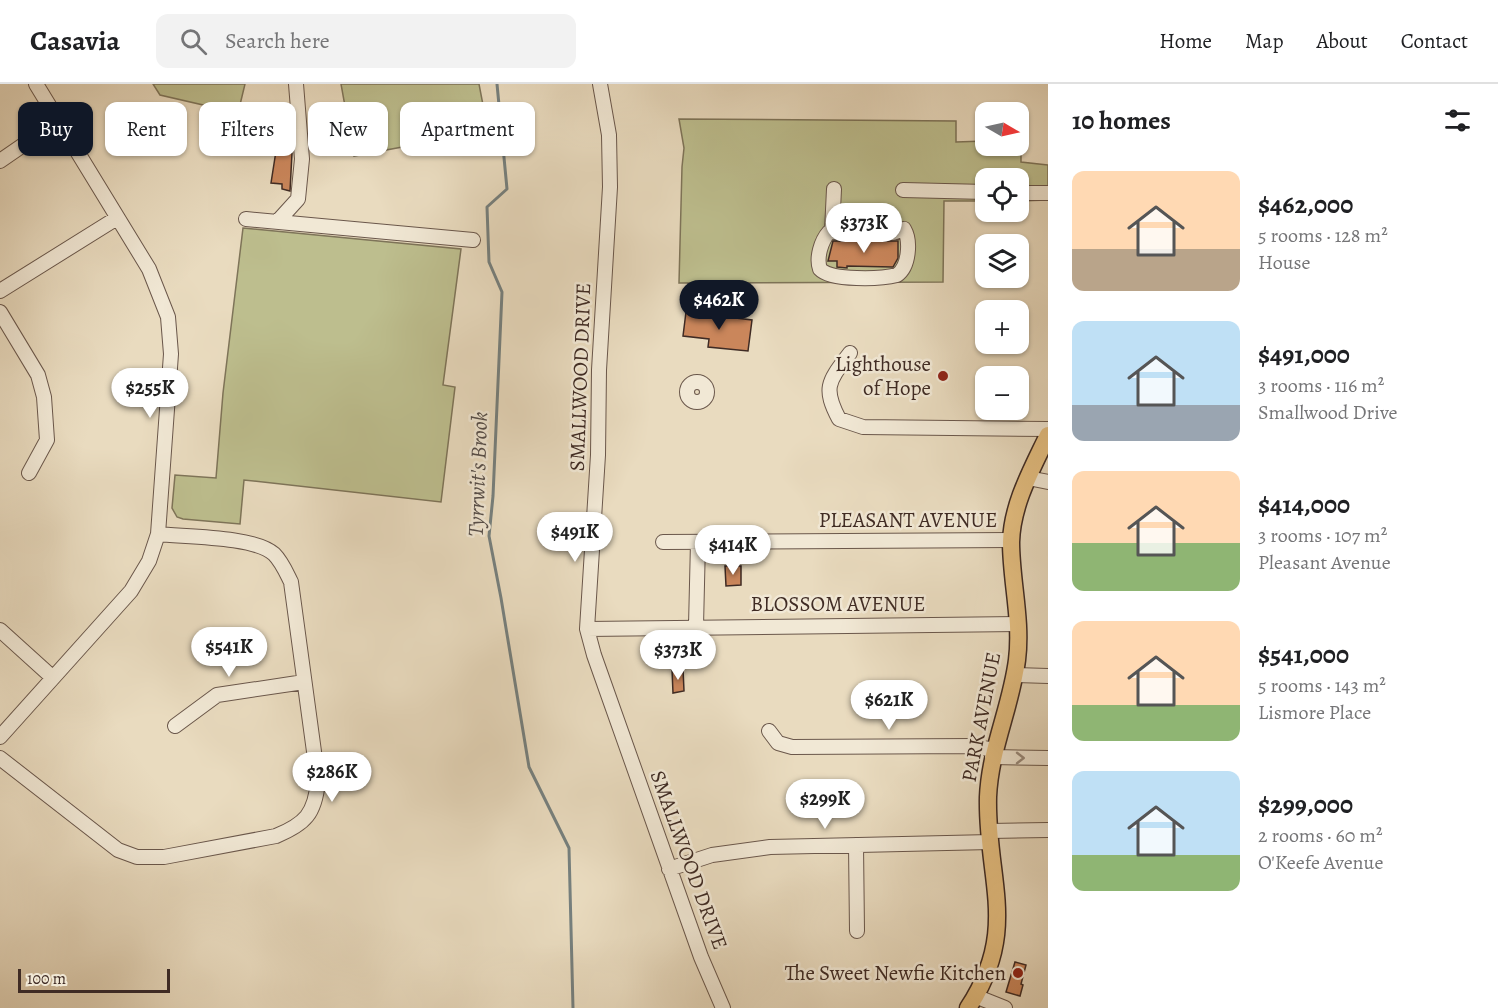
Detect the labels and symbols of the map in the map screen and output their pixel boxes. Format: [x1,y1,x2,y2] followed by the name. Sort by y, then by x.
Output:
[975,102,1029,156] north arrow
[822,203,906,254] pin: $373K
[677,280,761,331] pin: $462K
[563,282,597,472] street label: SMALLWOOD DRIVE
[835,350,931,402] place label: Lighthouse of Hope
[108,368,192,419] pin: $255K
[936,369,950,383] marker: Lighthouse of Hope
[461,411,495,537] water label: Tyrrwit's Brook
[819,506,997,534] street label: PLEASANT AVENUE
[533,512,617,563] pin: $491K
[691,525,775,576] pin: $414K
[751,590,925,618] street label: BLOSSOM AVENUE
[187,627,271,678] pin: $541K
[636,630,720,681] pin: $373K
[955,650,1007,784] street label: PARK AVENUE
[847,680,931,731] pin: $621K
[290,752,374,803] pin: $286K
[1016,752,1025,764] one-way arrow
[644,767,734,953] street label: SMALLWOOD DRIVE
[783,779,867,830] pin: $299K
[785,959,1006,987] place label: The Sweet Newfie Kitchen
[18,966,170,994] scale bar
[1011,966,1025,980] marker: The Sweet Newfie Kitchen

